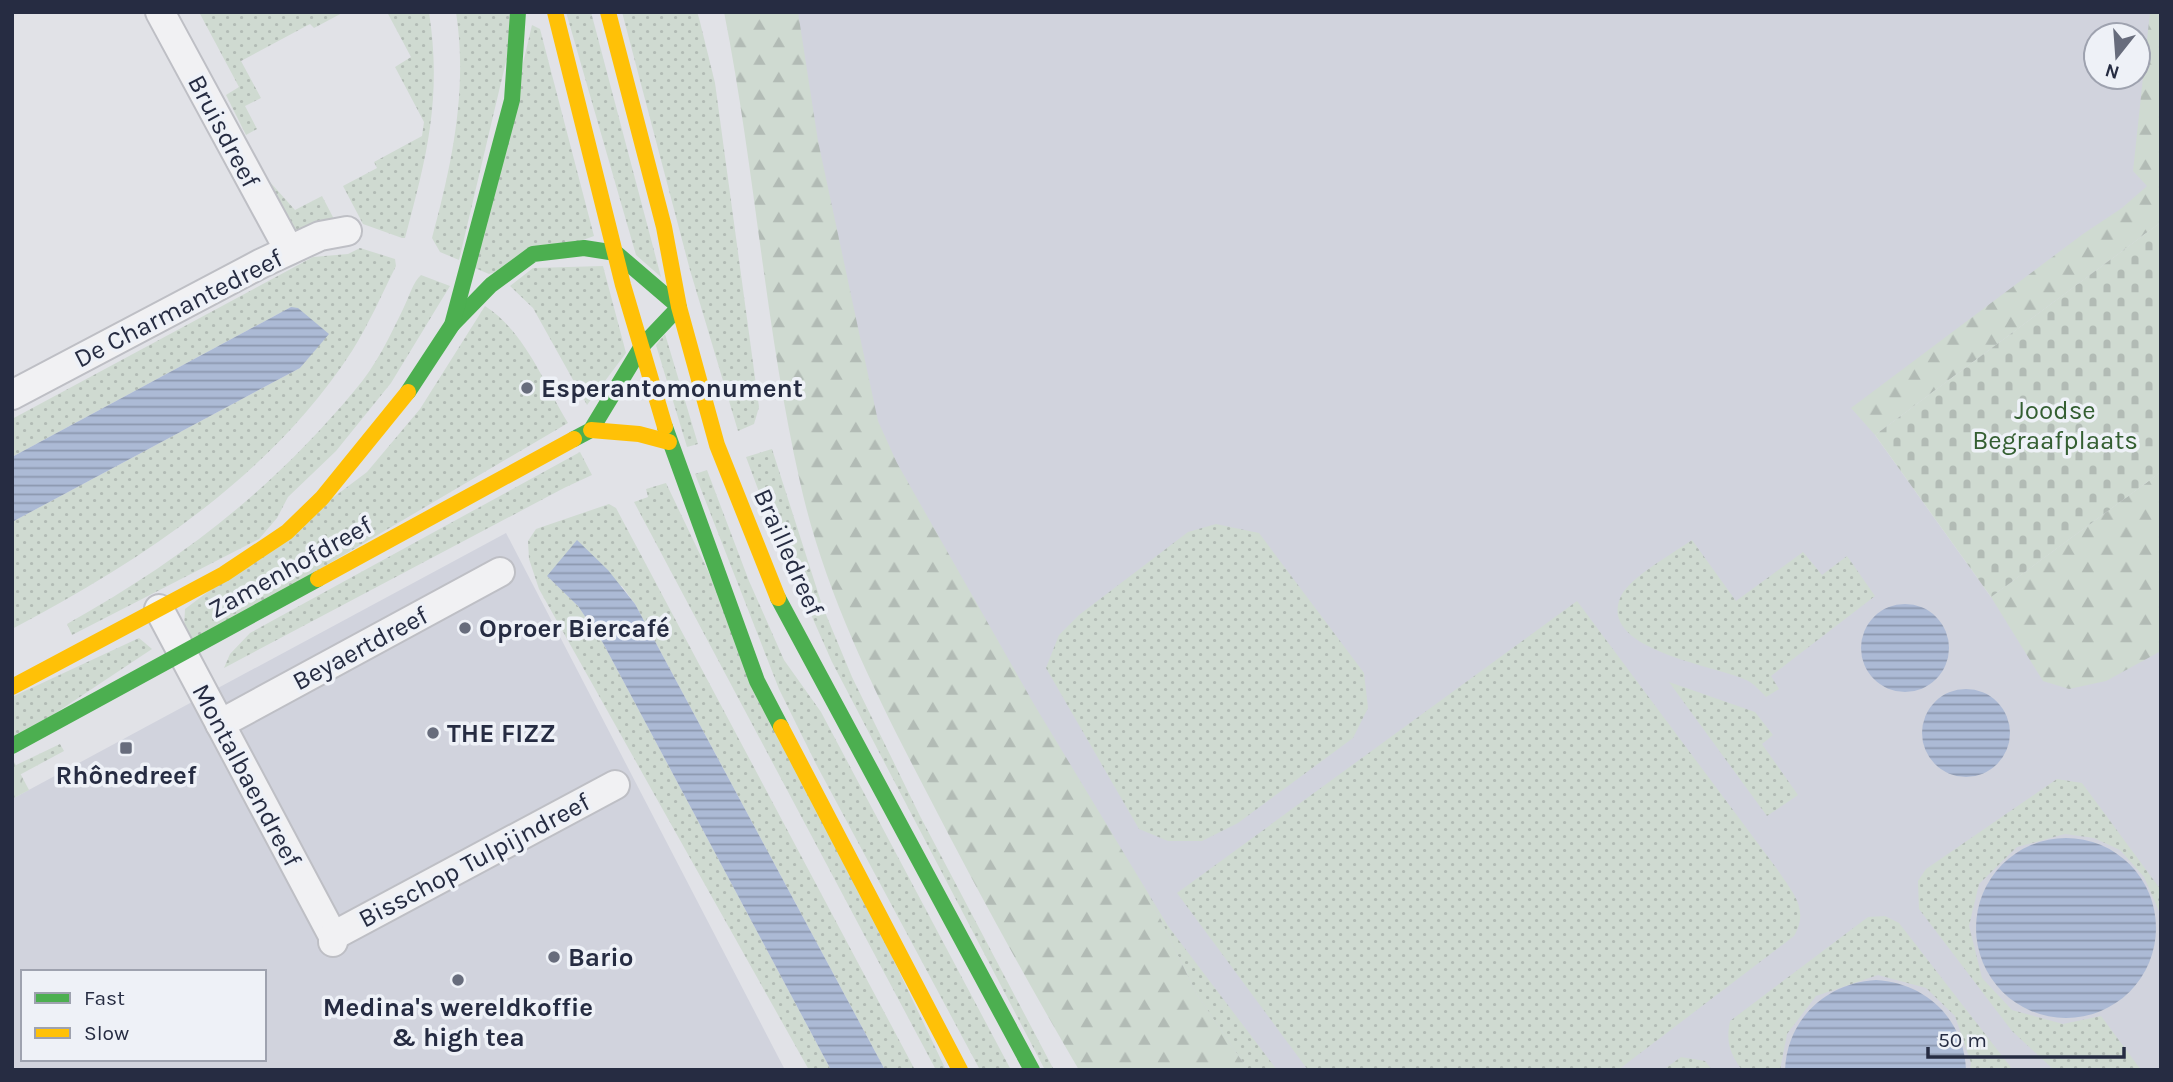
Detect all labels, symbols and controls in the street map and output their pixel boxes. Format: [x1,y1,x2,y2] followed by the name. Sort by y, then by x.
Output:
[2082,21,2152,91] north arrow
[2103,59,2122,84] text: N
[181,70,267,194] street label: Bruisdreef
[69,242,289,374] street label: De Charmantedreef
[541,373,803,404] place label: Esperantomonument
[519,380,535,396] marker: Esperantomonument
[1972,395,2138,456] park label: Joodse Begraafplaats
[747,484,831,622] street label: Brailledreef
[203,509,378,625] street label: Zamenhofdreef
[287,599,434,697] street label: Beyaertdreef
[479,613,670,644] place label: Oproer Biercafé
[457,620,473,636] marker: Oproer Biercafé
[185,679,308,873] street label: Montalbaendreef
[447,718,556,749] place label: THE FIZZ
[425,725,441,741] marker: THE FIZZ
[118,740,134,756] marker: Rhônedreef
[56,760,197,791] place label: Rhônedreef
[353,786,596,935] street label: Bisschop Tulpijndreef
[568,942,634,973] place label: Bario
[546,949,562,965] marker: Bario
[21,970,266,1061] legend
[450,972,466,988] marker: Medina's wereldkoffie & high tea
[84,986,125,1010] text: Fast
[323,992,593,1053] place label: Medina's wereldkoffie & high tea
[1928,1016,2124,1060] scale bar
[84,1021,129,1045] text: Slow
[1938,1028,1987,1052] text: 50 m

